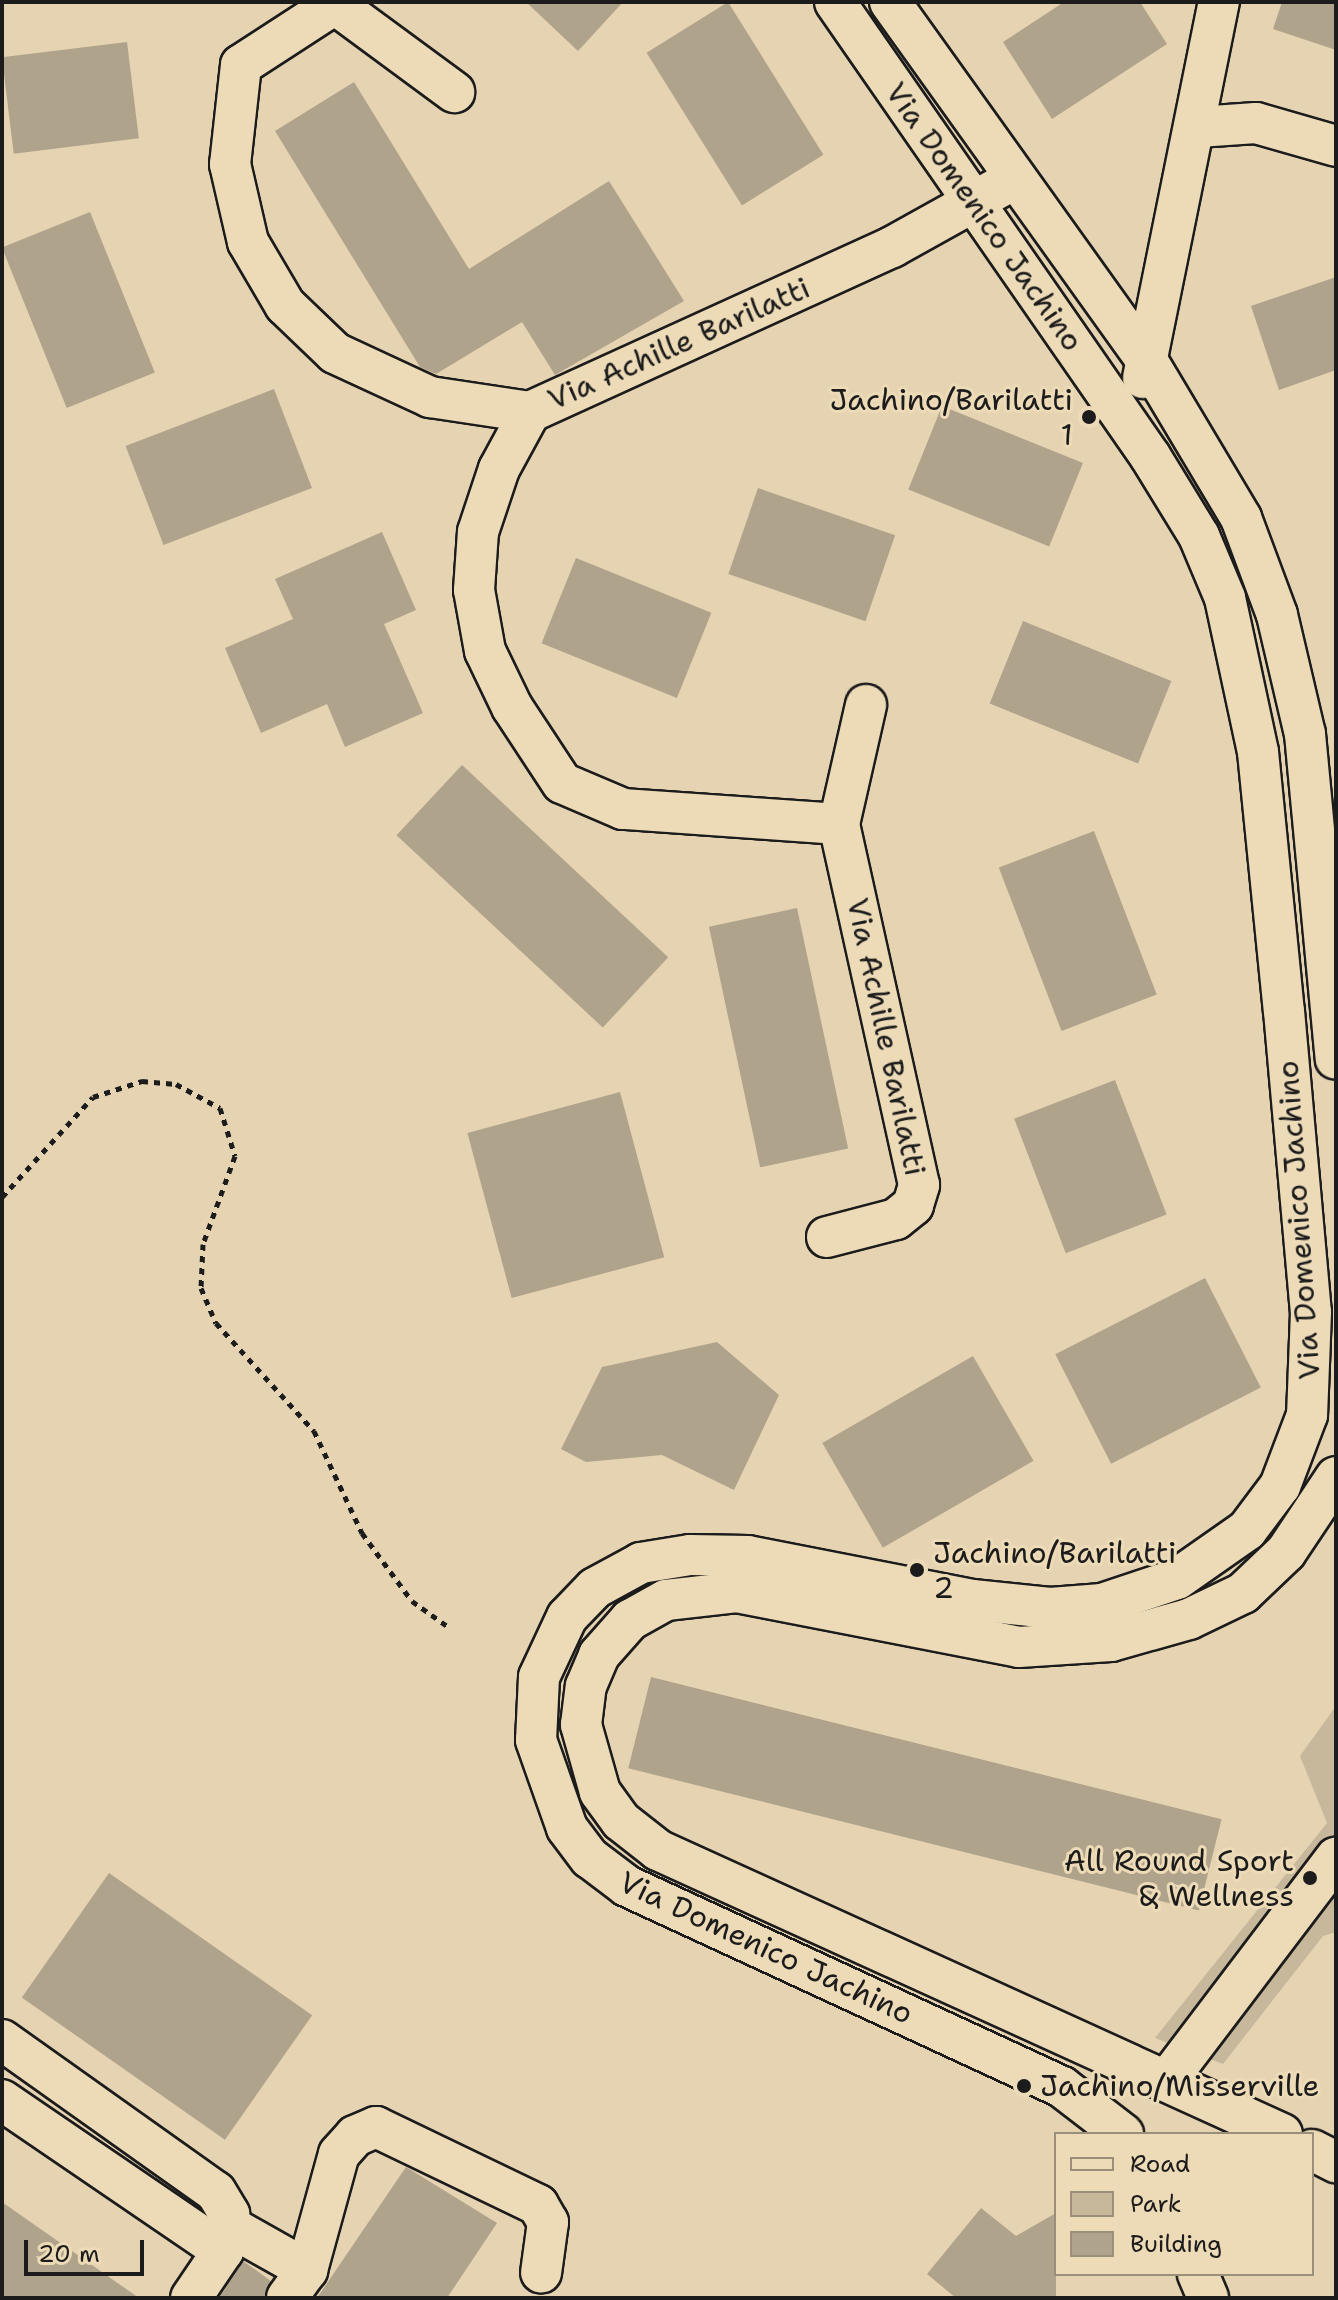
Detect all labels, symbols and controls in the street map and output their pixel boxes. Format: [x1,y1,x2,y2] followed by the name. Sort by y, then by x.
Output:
[878,76,1090,358] street label: Via Domenico Jachino
[542,270,816,418] street label: Via Achille Barilatti
[829,382,1073,452] place label: Jachino/Barilatti 1
[1080,408,1098,426] marker: Jachino/Barilatti 1
[839,895,933,1179] street label: Via Achille Barilatti
[1270,1059,1328,1381] street label: Via Domenico Jachino
[933,1535,1177,1606] place label: Jachino/Barilatti 2
[908,1561,926,1579] marker: Jachino/Barilatti 2
[1064,1843,1294,1914] place label: All Round Sport & Wellness
[613,1864,919,2032] street label: Via Domenico Jachino
[1301,1869,1319,1887] marker: All Round Sport & Wellness
[1040,2068,1320,2104] place label: Jachino/Misserville
[1015,2077,1033,2095] marker: Jachino/Misserville
[1054,2132,1314,2276] legend
[1130,2148,1190,2180] text: Road
[1130,2188,1182,2220] text: Park
[28,2224,148,2274] scale bar
[1130,2228,1222,2260] text: Building
[38,2238,100,2270] text: 20 m

